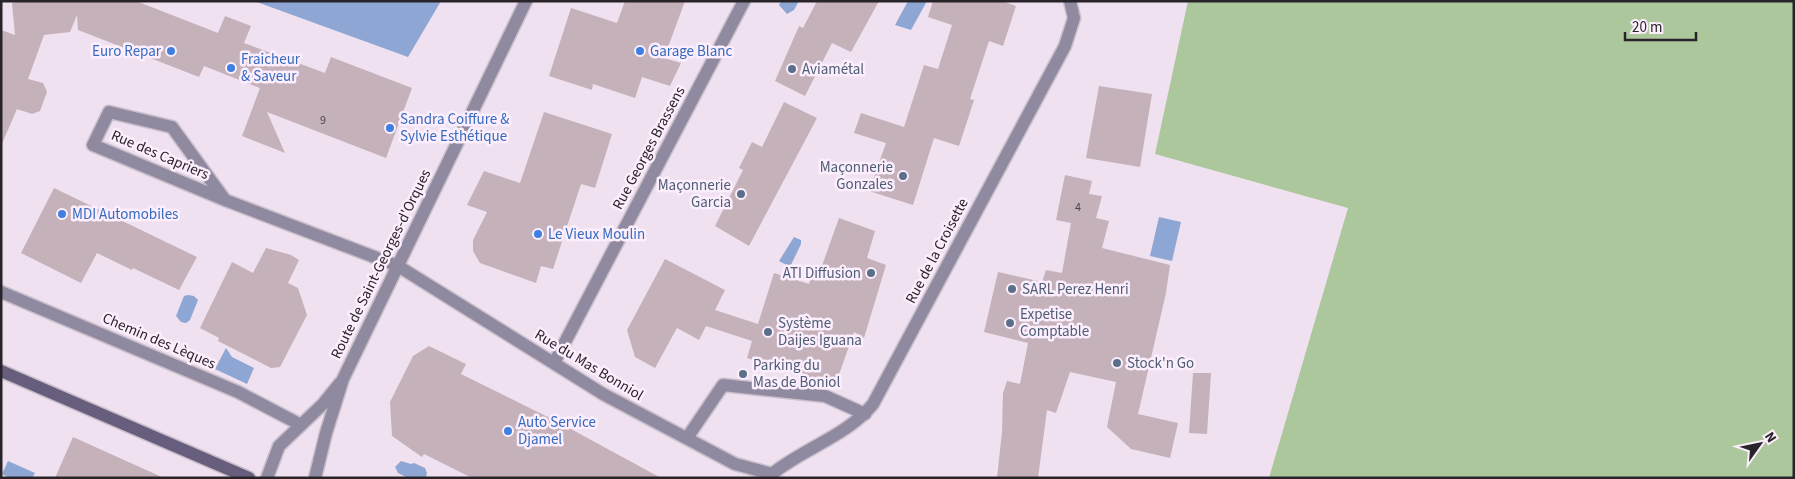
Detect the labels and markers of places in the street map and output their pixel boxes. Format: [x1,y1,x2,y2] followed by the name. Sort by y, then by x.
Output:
[92,41,162,62] place label: Euro Repar
[650,41,732,62] place label: Garage Blanc
[165,45,177,57] marker: Euro Repar
[634,45,646,57] marker: Garage Blanc
[241,49,301,87] place label: Fraicheur & Saveur
[802,59,864,80] place label: Aviamétal
[225,62,237,74] marker: Fraicheur & Saveur
[786,63,798,75] marker: Aviamétal
[400,109,509,147] place label: Sandra Coiffure & Sylvie Esthétique
[384,122,396,134] marker: Sandra Coiffure & Sylvie Esthétique
[820,157,893,195] place label: Maçonnerie Gonzales
[897,170,909,182] marker: Maçonnerie Gonzales
[658,175,731,213] place label: Maçonnerie Garcia
[735,188,747,200] marker: Maçonnerie Garcia
[72,204,178,225] place label: MDI Automobiles
[56,208,68,220] marker: MDI Automobiles
[548,224,645,245] place label: Le Vieux Moulin
[532,228,544,240] marker: Le Vieux Moulin
[783,263,861,284] place label: ATI Diffusion
[865,267,877,279] marker: ATI Diffusion
[1022,279,1129,300] place label: SARL Perez Henri
[1006,283,1018,295] marker: SARL Perez Henri
[1020,304,1089,342] place label: Expetise Comptable
[778,313,862,351] place label: Système Daijes Iguana
[1004,317,1016,329] marker: Expetise Comptable
[762,326,774,338] marker: Système Daijes Iguana
[1127,353,1194,374] place label: Stock'n Go
[753,355,840,393] place label: Parking du Mas de Boniol
[1111,357,1123,369] marker: Stock'n Go
[737,368,749,380] marker: Parking du Mas de Boniol
[518,412,596,450] place label: Auto Service Djamel
[502,425,514,437] marker: Auto Service Djamel

